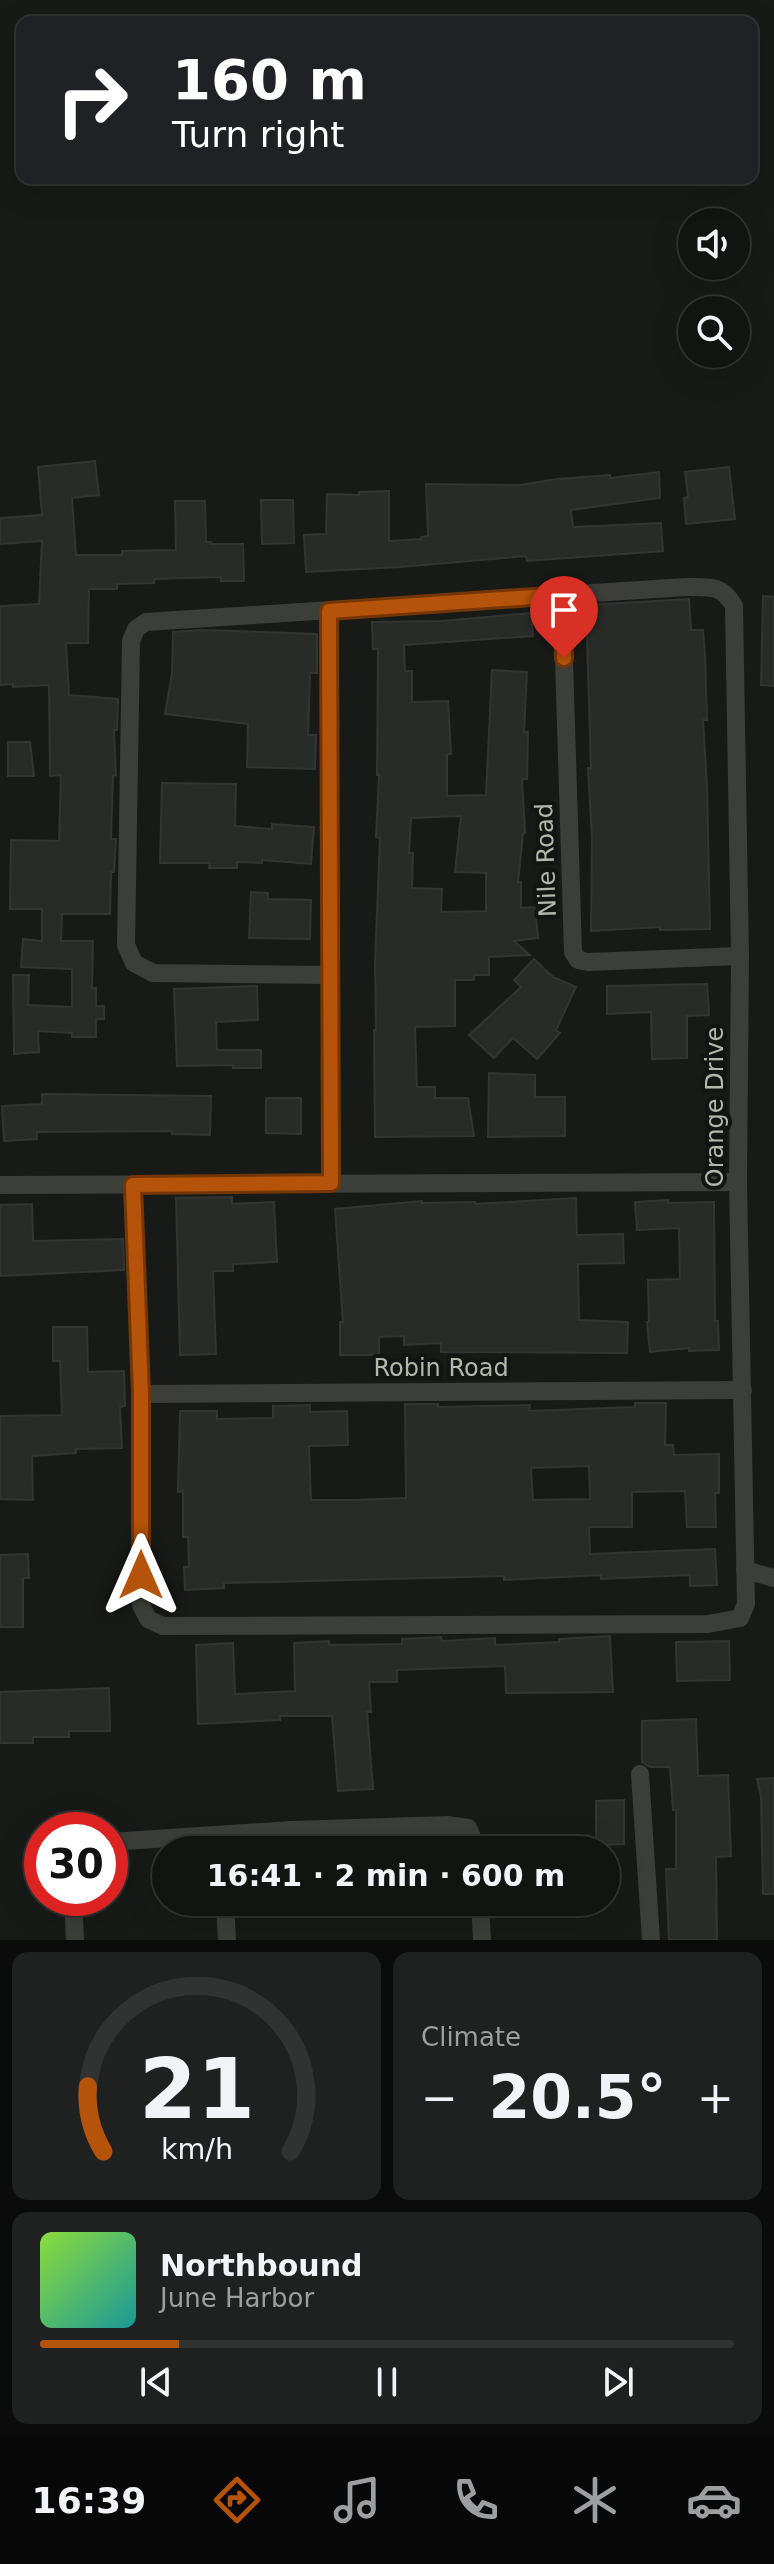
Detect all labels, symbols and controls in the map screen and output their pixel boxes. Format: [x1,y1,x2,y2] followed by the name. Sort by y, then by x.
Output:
[172,47,367,112] text: 160 m
[40,48,144,152] icon: right
[172,114,344,155] text: Turn right
[678,208,750,368] map controls
[678,208,750,280] button: sound
[678,296,750,368] button: search
[530,576,598,658] pin
[542,588,586,632] icon: arrive
[530,803,562,917] street label: Nile Road
[701,1027,729,1187] street label: Orange Drive
[373,1354,509,1382] street label: Robin Road
[99,1533,183,1617] position arrow
[24,1812,128,1916] speed limit sign: 30
[207,1858,565,1893] text: 16:41 · 2 min · 600 m
[421,2022,521,2052] text: Climate
[139,2041,254,2138] text: 21
[488,2062,667,2132] text: 20.5°
[421,2072,458,2123] text: −
[697,2072,734,2123] text: +
[160,2132,233,2166] text: km/h
[160,2248,363,2283] text: Northbound
[160,2283,314,2313] text: June Harbor
[134,2360,178,2404] icon: previous
[365,2360,409,2404] icon: pause
[596,2360,640,2404] icon: next
[209,2472,265,2528] icon: directions
[329,2472,385,2528] icon: music
[448,2472,504,2528] icon: phone
[567,2472,623,2528] icon: climate
[686,2472,742,2528] icon: car
[32,2480,146,2521] text: 16:39

